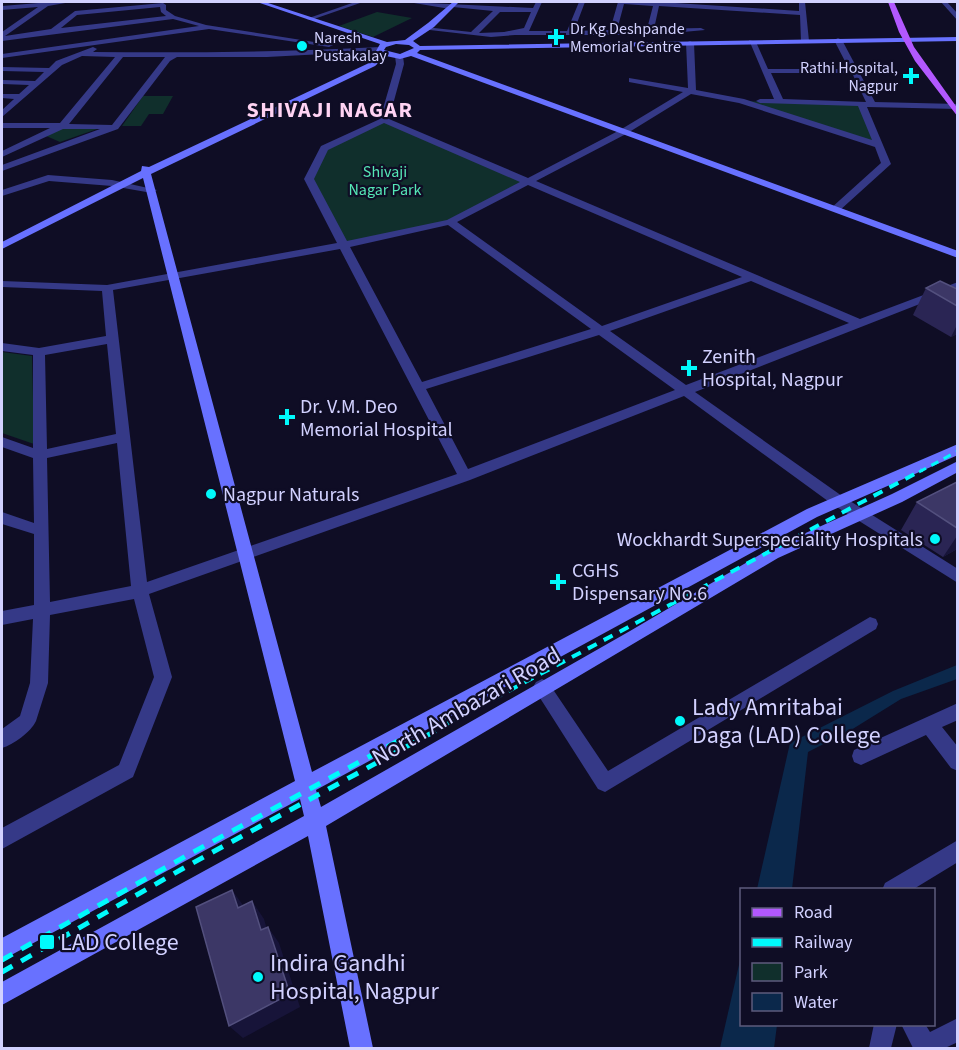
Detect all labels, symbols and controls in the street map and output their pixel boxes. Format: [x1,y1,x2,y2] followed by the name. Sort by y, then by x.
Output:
[570,18,685,58] place label: Dr Kg Deshpande Memorial Centre
[314,27,387,67] place label: Naresh Pustakalay
[547,28,565,46] marker: Dr Kg Deshpande Memorial Centre
[295,39,309,53] marker: Naresh Pustakalay
[800,57,898,97] place label: Rathi Hospital, Nagpur
[902,67,920,85] marker: Rathi Hospital, Nagpur
[247,94,413,126] district label: SHIVAJI NAGAR
[349,161,422,201] park label: Shivaji Nagar Park
[702,343,843,394] place label: Zenith Hospital, Nagpur
[680,359,698,377] marker: Zenith Hospital, Nagpur
[300,393,453,444] place label: Dr. V.M. Deo Memorial Hospital
[278,408,296,426] marker: Dr. V.M. Deo Memorial Hospital
[223,481,359,509] place label: Nagpur Naturals
[204,487,218,501] marker: Nagpur Naturals
[617,526,923,554] place label: Wockhardt Superspeciality Hospitals
[928,532,942,546] marker: Wockhardt Superspeciality Hospitals
[572,557,707,608] place label: CGHS Dispensary No.6
[549,573,567,591] marker: CGHS Dispensary No.6
[365,638,567,775] street label: North Ambazari Road
[692,690,881,753] place label: Lady Amritabai Daga (LAD) College
[673,714,687,728] marker: Lady Amritabai Daga (LAD) College
[740,888,935,1026] legend
[794,900,833,925] text: Road
[60,925,179,960] place label: LAD College
[794,930,853,955] text: Railway
[38,933,56,951] marker: LAD College
[270,946,440,1009] place label: Indira Gandhi Hospital, Nagpur
[794,960,828,985] text: Park
[251,970,265,984] marker: Indira Gandhi Hospital, Nagpur
[794,990,838,1015] text: Water

